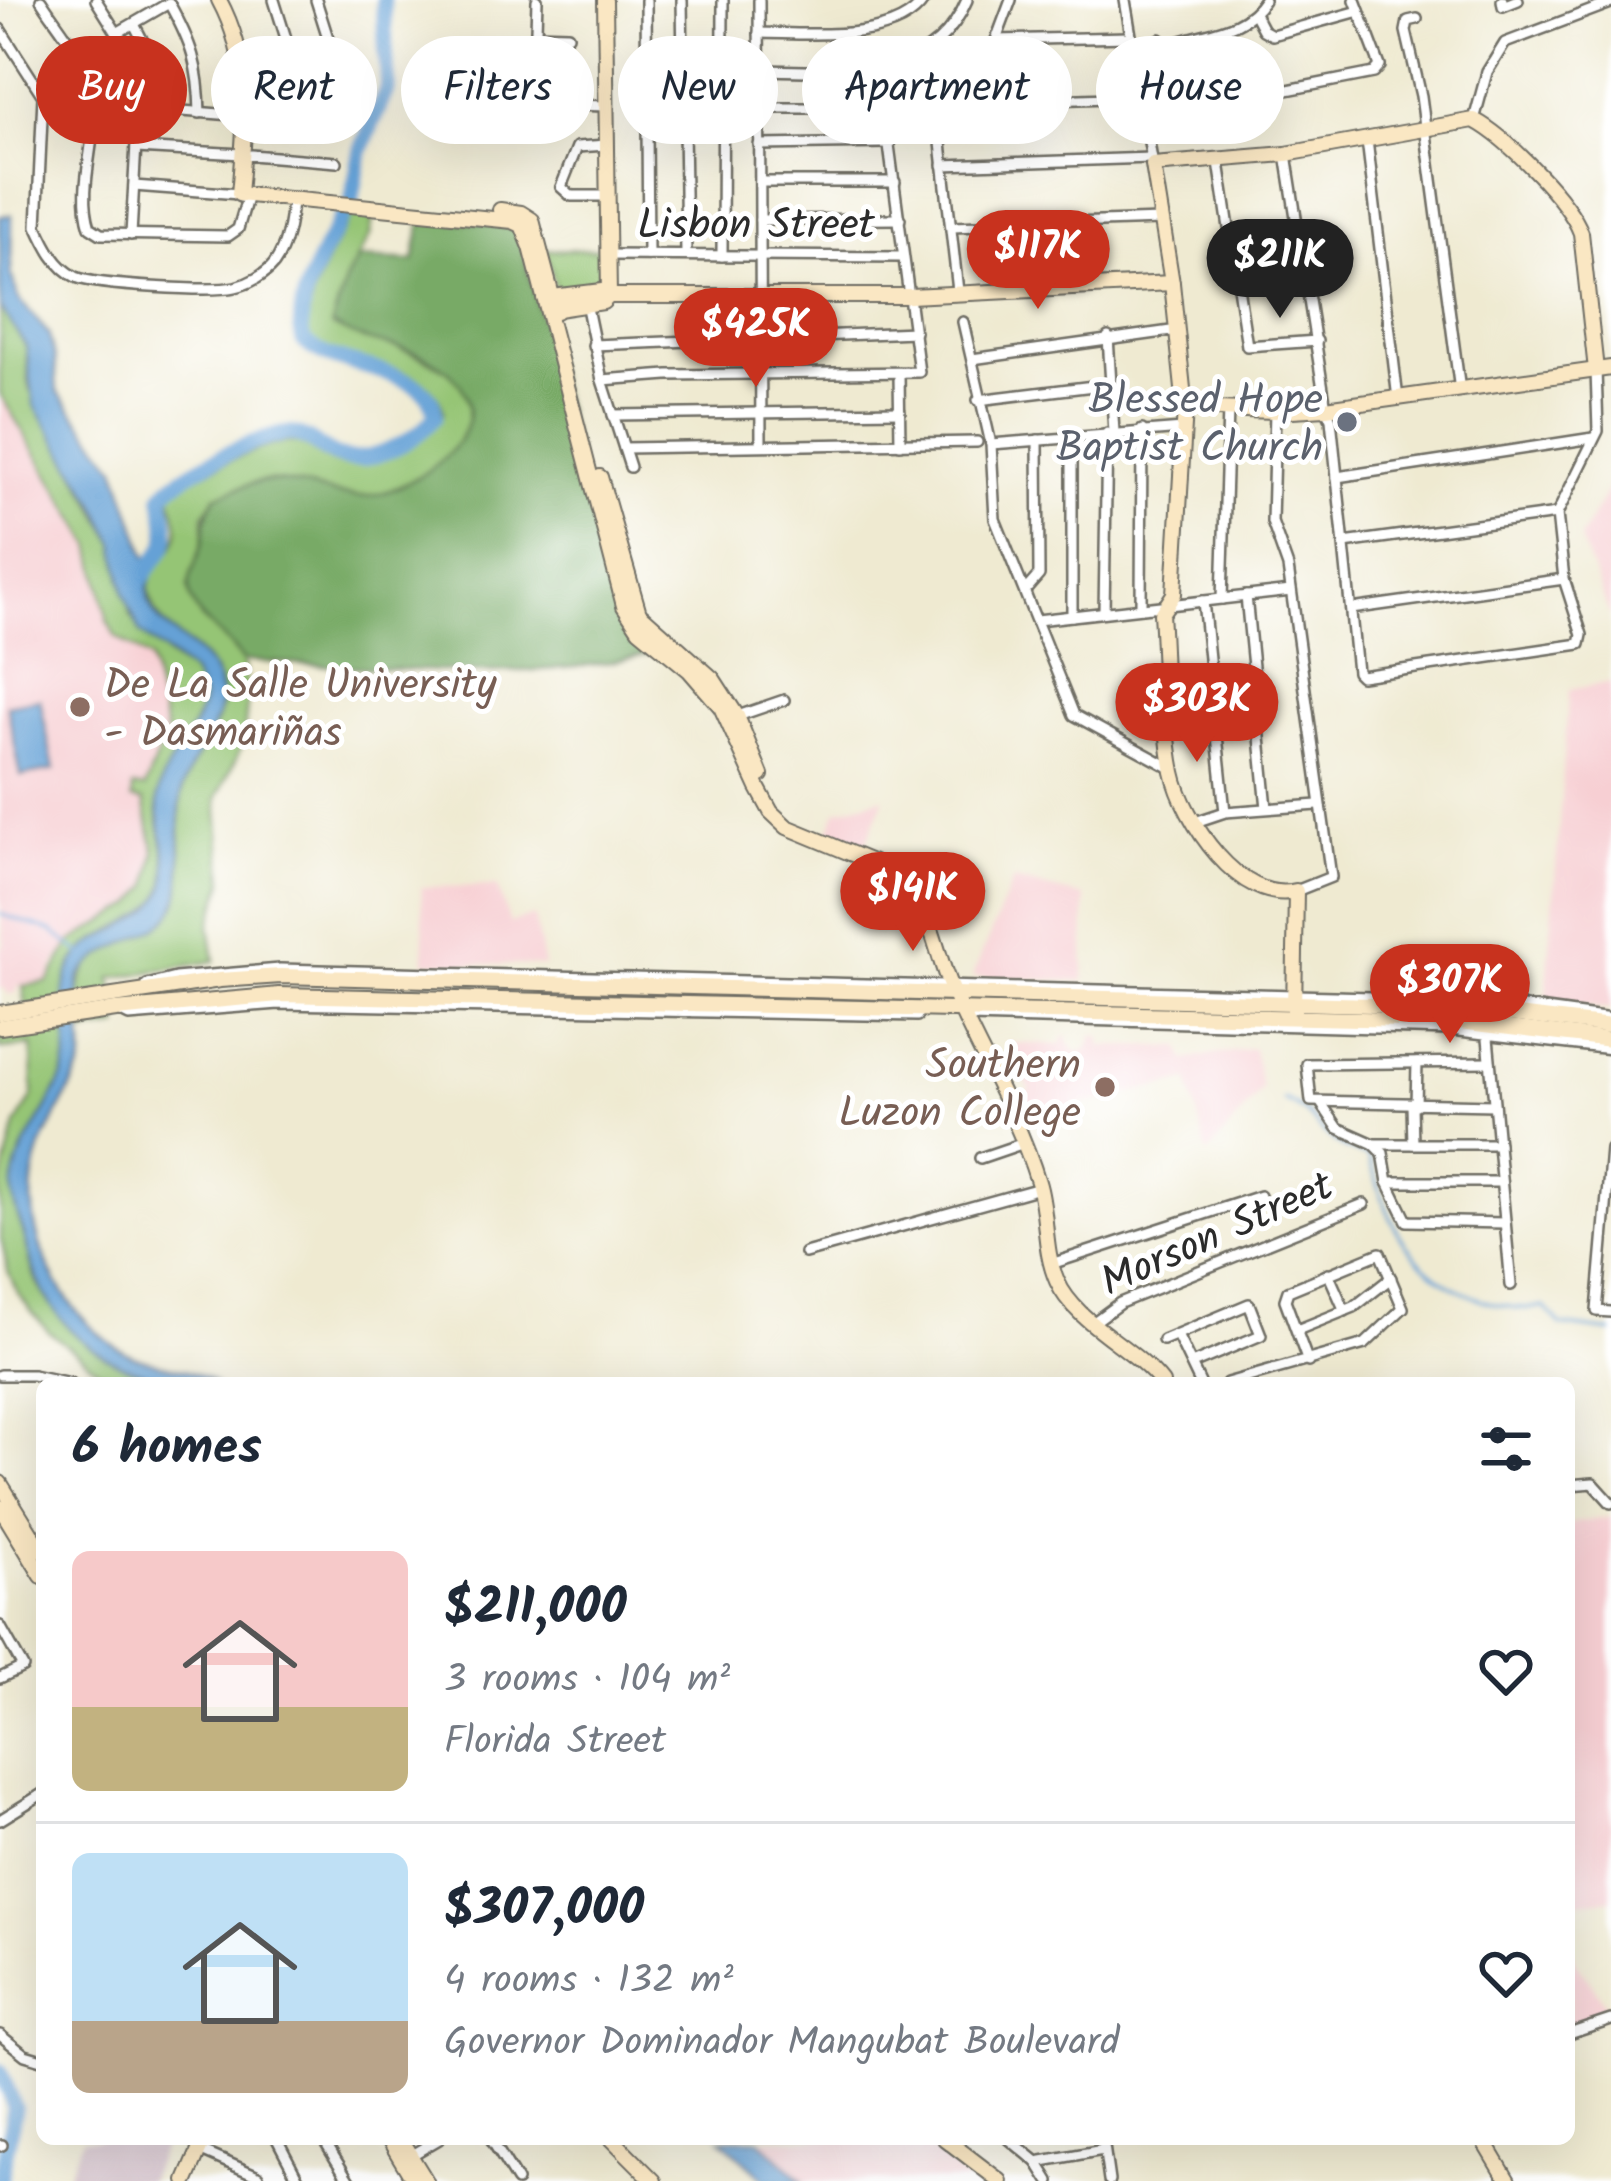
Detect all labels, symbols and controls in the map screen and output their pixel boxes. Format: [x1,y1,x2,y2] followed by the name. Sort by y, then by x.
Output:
[36,36,187,144] chip: Buy
[211,36,377,144] chip: Rent
[401,36,594,144] chip: Filters
[618,36,778,144] chip: New
[802,36,1072,144] chip: Apartment
[1096,36,1284,144] chip: House
[637,193,876,260] street label: Lisbon Street
[954,210,1122,312] pin: $117K
[994,218,1082,280] text: $117K
[1196,219,1364,321] pin: $211K
[1234,227,1326,289] text: $211K
[672,288,840,390] pin: $425K
[701,296,811,358] text: $425K
[1056,368,1323,483] place label: Blessed Hope Baptist Church
[1334,409,1360,435] marker: Blessed Hope Baptist Church
[104,653,497,768] place label: De La Salle University - Dasmariñas
[1113,663,1281,765] pin: $303K
[1142,671,1252,733] text: $303K
[67,694,93,720] marker: De La Salle University - Dasmariñas
[829,852,997,954] pin: $141K
[867,860,959,922] text: $141K
[1366,944,1534,1046] pin: $307K
[1397,952,1503,1014] text: $307K
[839,1033,1081,1148] place label: Southern Luzon College
[1092,1074,1118,1100] marker: Southern Luzon College
[1090,1154,1345,1316] street label: Morson Street
[72,1409,262,1490] text: 6 homes
[1473,1416,1539,1482] icon: filters
[444,1569,627,1650] text: $211,000
[168,1599,312,1743] icon: home
[1473,1638,1539,1704] icon: heart
[444,1650,730,1712] text: 3 rooms · 104 m²
[444,1712,666,1774] text: Florida Street
[444,1870,644,1951] text: $307,000
[168,1901,312,2045] icon: home
[1473,1940,1539,2006] icon: heart
[444,1951,733,2013] text: 4 rooms · 132 m²
[444,2013,1119,2075] text: Governor Dominador Mangubat Boulevard

